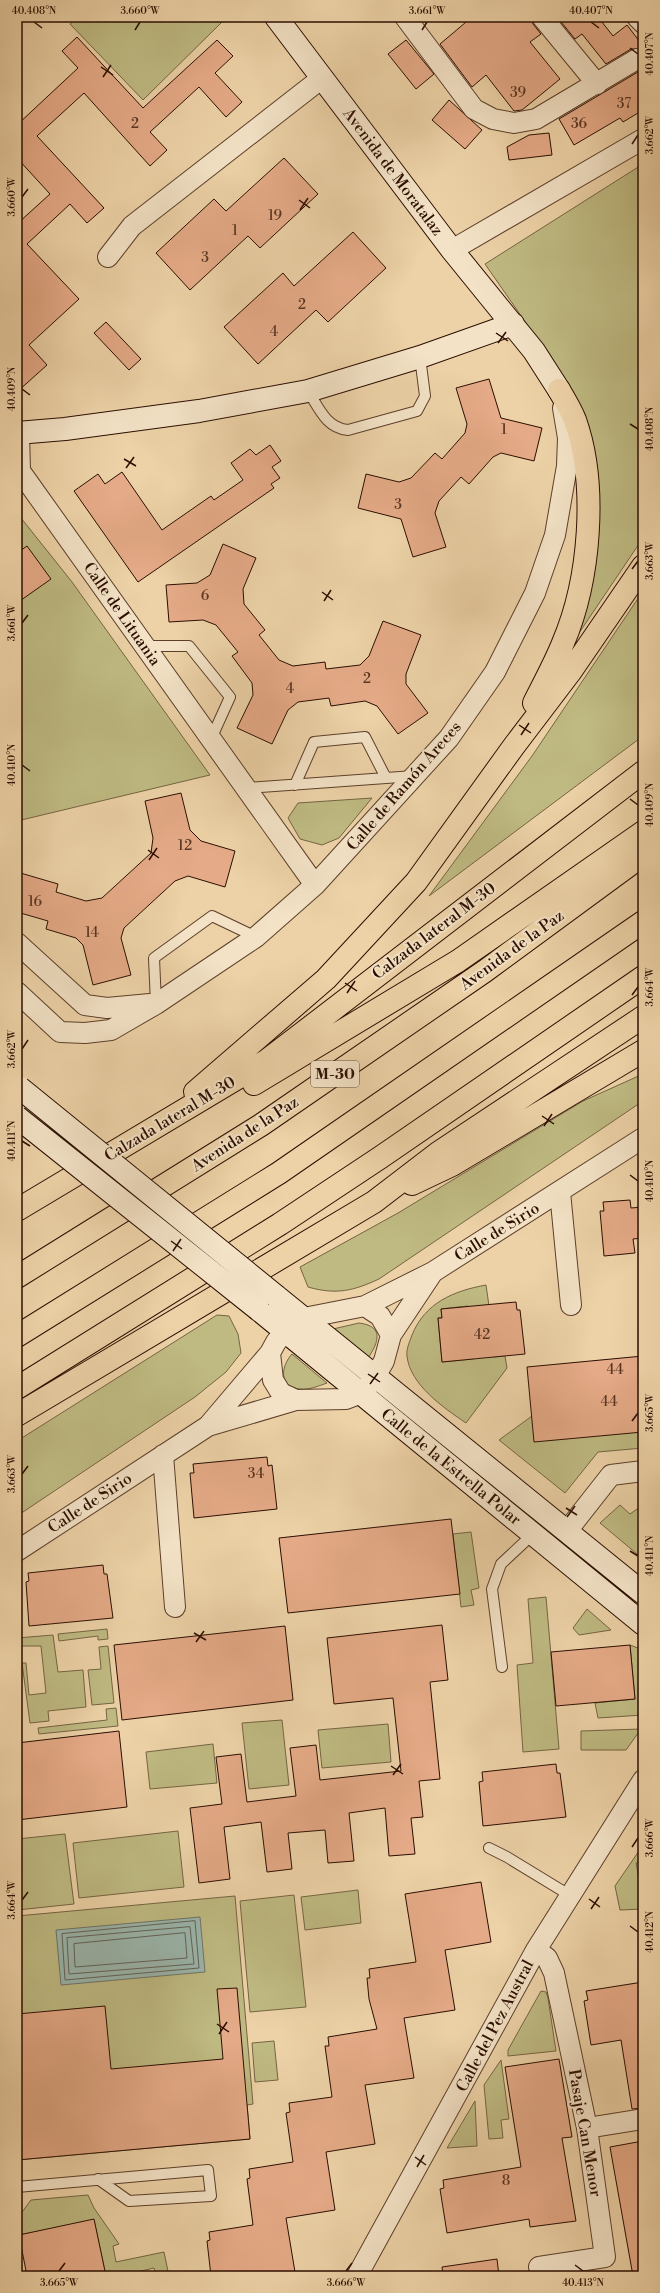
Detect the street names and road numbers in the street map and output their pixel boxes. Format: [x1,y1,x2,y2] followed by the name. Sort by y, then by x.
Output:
[338,104,447,240] street label: Avenida de Moratalaz
[79,558,166,670] street label: Calle de Lituania
[342,717,466,855] street label: Calle de Ramón Areces
[368,878,500,984] street label: Calzada lateral M-30
[455,906,568,995] street label: Avenida de la Paz
[311,1061,359,1087] road number: M-30
[101,1072,239,1166] street label: Calzada lateral M-30
[187,1092,302,1177] street label: Avenida de la Paz
[451,1198,543,1266] street label: Calle de Sirio
[377,1404,525,1530] street label: Calle de la Estrella Polar
[44,1468,136,1538] street label: Calle de Sirio
[452,1956,538,2095] street label: Calle del Pez Austral
[564,2068,606,2199] street label: Pasaje Can Menor

